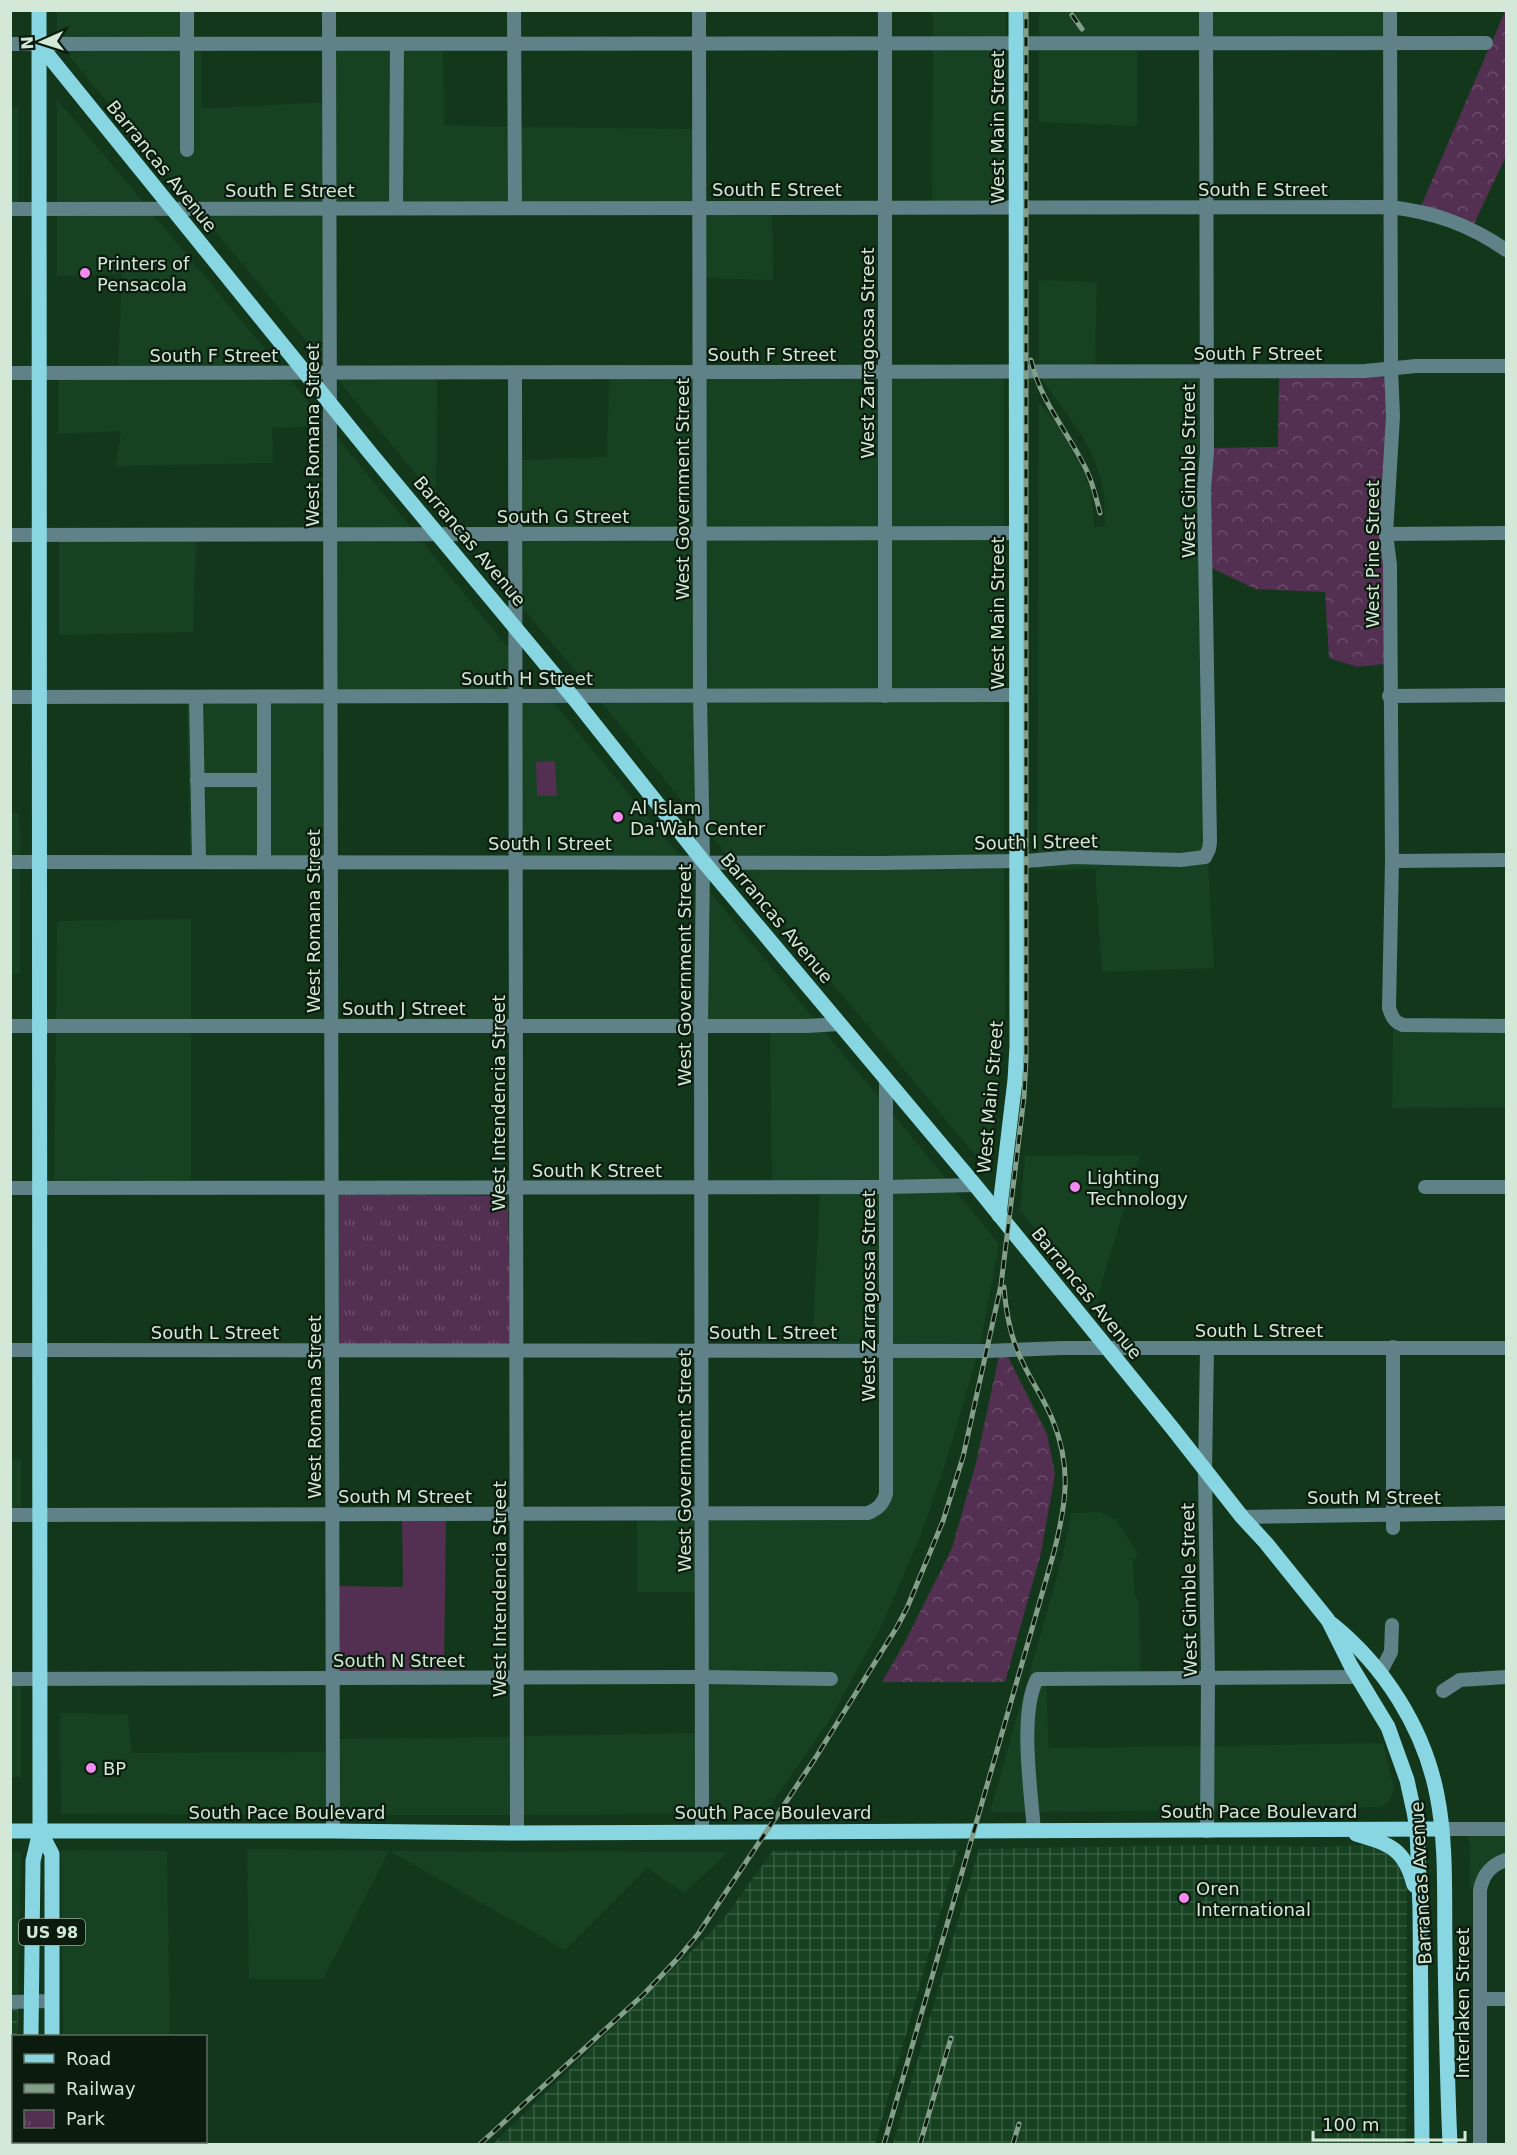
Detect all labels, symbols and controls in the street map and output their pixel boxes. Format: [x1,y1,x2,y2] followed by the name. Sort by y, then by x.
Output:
[12,12,72,72] north arrow
[18,36,37,50] text: N
[987,50,1008,204] street label: West Main Street
[102,96,222,236] street label: Barrancas Avenue
[712,179,842,200] street label: South E Street
[1198,179,1328,200] street label: South E Street
[225,180,355,201] street label: South E Street
[857,247,878,459] street label: West Zarragossa Street
[97,253,190,295] place label: Printers of Pensacola
[78,266,92,280] marker: Printers of Pensacola
[302,343,323,527] street label: West Romana Street
[1194,343,1322,364] street label: South F Street
[708,344,836,365] street label: South F Street
[150,345,278,366] street label: South F Street
[672,378,693,600] street label: West Government Street
[1178,384,1199,558] street label: West Gimble Street
[409,472,531,610] street label: Barrancas Avenue
[1362,480,1383,628] street label: West Pine Street
[497,506,629,527] street label: South G Street
[987,536,1008,690] street label: West Main Street
[461,668,593,689] street label: South H Street
[630,797,766,839] place label: Al Islam Da'Wah Center
[611,810,625,824] marker: Al Islam Da'Wah Center
[303,829,324,1013] street label: West Romana Street
[974,830,1098,854] street label: South I Street
[488,833,612,854] street label: South I Street
[716,849,838,987] street label: Barrancas Avenue
[674,864,695,1086] street label: West Government Street
[488,995,509,1211] street label: West Intendencia Street
[342,998,466,1019] street label: South J Street
[973,1020,1007,1174] street label: West Main Street
[532,1160,662,1181] street label: South K Street
[1086,1167,1188,1209] place label: Lighting Technology
[1068,1180,1082,1194] marker: Lighting Technology
[858,1190,879,1402] street label: West Zarragossa Street
[1027,1223,1147,1363] street label: Barrancas Avenue
[304,1315,325,1499] street label: West Romana Street
[1195,1320,1323,1341] street label: South L Street
[151,1322,279,1343] street label: South L Street
[709,1322,837,1343] street label: South L Street
[674,1350,695,1572] street label: West Government Street
[489,1481,510,1697] street label: West Intendencia Street
[338,1486,472,1507] street label: South M Street
[1307,1487,1441,1508] street label: South M Street
[1177,1503,1201,1677] street label: West Gimble Street
[333,1650,465,1671] street label: South N Street
[103,1758,126,1779] place label: BP
[84,1761,98,1775] marker: BP
[1161,1801,1357,1822] street label: South Pace Boulevard
[1406,1801,1436,1965] street label: Barrancas Avenue
[189,1802,385,1823] street label: South Pace Boulevard
[675,1802,871,1823] street label: South Pace Boulevard
[1196,1878,1311,1920] place label: Oren International
[1177,1891,1191,1905] marker: Oren International
[19,1919,85,1945] road number: US 98
[1452,1928,1473,2078] street label: Interlaken Street
[12,2035,207,2143] legend
[66,2048,111,2069] text: Road
[66,2078,136,2099] text: Railway
[1313,2104,1464,2142] scale bar
[66,2108,105,2129] text: Park
[1322,2114,1380,2135] text: 100 m

